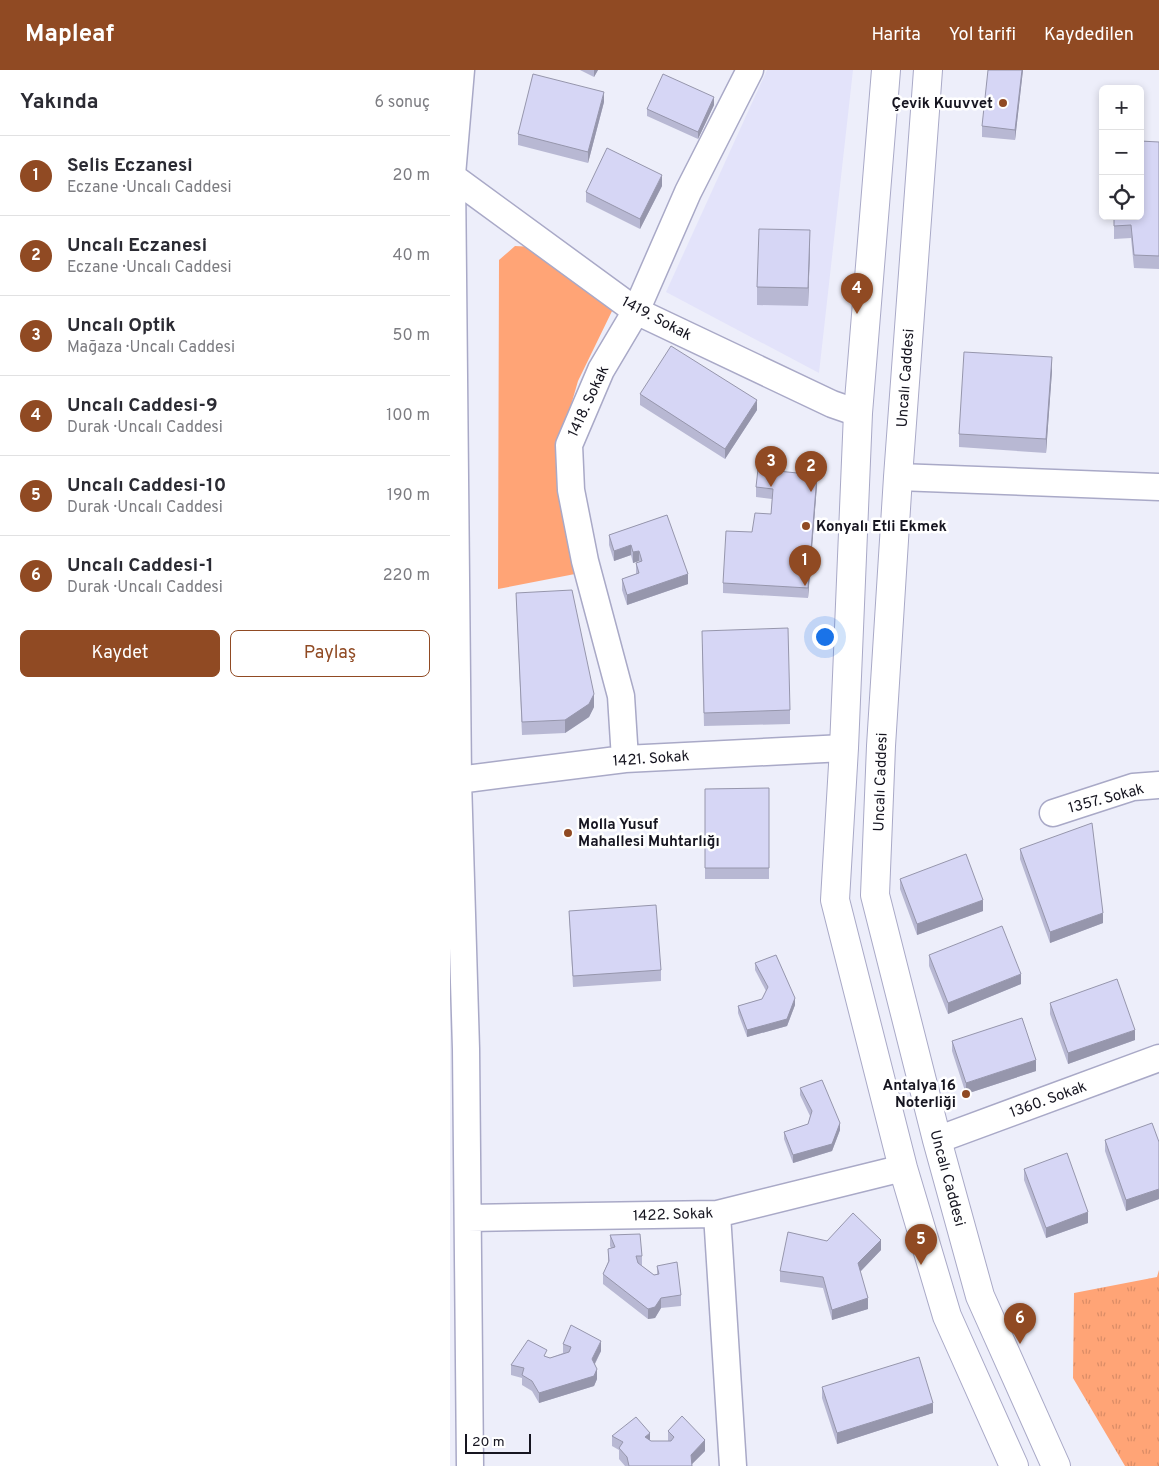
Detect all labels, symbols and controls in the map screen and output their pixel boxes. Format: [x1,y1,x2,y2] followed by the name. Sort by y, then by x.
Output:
[25,20,114,50] text: Mapleaf
[871,24,921,47] text: Harita
[949,24,1016,47] text: Yol tarifi
[1044,24,1134,47] text: Kaydedilen
[1099,85,1144,220] map controls
[1099,85,1144,130] button: +
[20,89,99,116] text: Yakında
[375,93,430,113] text: 6 sonuç
[892,95,993,114] place label: Çevik Kuuvvet
[997,97,1009,109] marker: Çevik Kuuvvet
[1099,130,1144,175] button: −
[67,154,193,178] text: Selis Eczanesi
[33,166,39,186] text: 1
[393,166,430,186] text: 20 m
[1099,175,1144,220] button: locate
[67,178,232,198] text: Eczane · Uncalı Caddesi
[67,234,207,258] text: Uncalı Eczanesi
[31,246,41,266] text: 2
[392,246,430,266] text: 40 m
[67,258,232,278] text: Eczane · Uncalı Caddesi
[841,273,873,314] pin: 4
[618,293,695,346] street label: 1419. Sokak
[67,314,176,338] text: Uncalı Optik
[31,326,41,346] text: 3
[393,326,430,346] text: 50 m
[894,328,919,428] street label: Uncalı Caddesi
[67,338,235,358] text: Mağaza · Uncalı Caddesi
[565,363,614,440] street label: 1418. Sokak
[67,394,218,418] text: Uncalı Caddesi-9
[31,406,41,426] text: 4
[386,406,430,426] text: 100 m
[67,418,223,438] text: Durak · Uncalı Caddesi
[755,446,787,487] pin: 3
[795,451,827,492] pin: 2
[67,474,226,498] text: Uncalı Caddesi-10
[31,486,41,506] text: 5
[387,486,430,506] text: 190 m
[67,498,223,518] text: Durak · Uncalı Caddesi
[816,518,947,537] place label: Konyalı Etli Ekmek
[800,520,812,532] marker: Konyalı Etli Ekmek
[789,545,821,586] pin: 1
[67,554,214,578] text: Uncalı Caddesi-1
[31,566,41,586] text: 6
[383,566,430,586] text: 220 m
[67,578,223,598] text: Durak · Uncalı Caddesi
[812,624,838,650] your location
[20,630,220,677] button: Kaydet
[230,630,430,677] button: Paylaş
[870,732,893,832] street label: Uncalı Caddesi
[612,747,690,772] street label: 1421. Sokak
[1066,780,1146,819] street label: 1357. Sokak
[578,816,720,852] place label: Molla Yusuf Mahallesi Muhtarlığı
[562,827,574,839] marker: Molla Yusuf Mahallesi Muhtarlığı
[883,1077,956,1113] place label: Antalya 16 Noterliği
[1007,1078,1090,1123] street label: 1360. Sokak
[960,1088,972,1100] marker: Antalya 16 Noterliği
[925,1128,969,1229] street label: Uncalı Caddesi
[633,1205,714,1226] street label: 1422. Sokak
[905,1224,937,1265] pin: 5
[1004,1303,1036,1344] pin: 6
[465,1431,531,1454] scale bar
[472,1434,505,1451] text: 20 m

